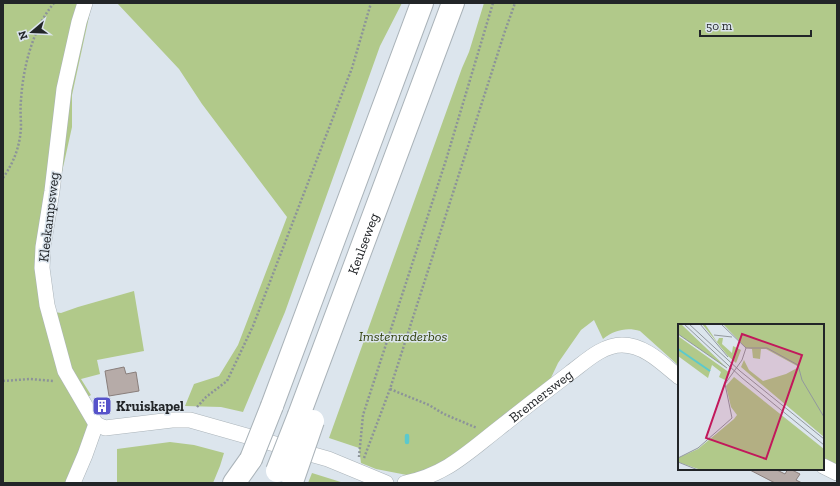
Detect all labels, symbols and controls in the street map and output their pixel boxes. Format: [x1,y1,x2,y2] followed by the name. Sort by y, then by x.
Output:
[12,12,52,52] north arrow
[700,12,811,38] scale bar
[706,19,733,33] text: 50 m
[15,28,31,41] text: N
[35,171,63,263] street label: Kleekampsweg
[344,210,382,277] street label: Keulseweg
[678,324,824,470] inset map
[359,328,447,345] park label: Imstenraderbos
[505,365,576,426] street label: Bremersweg
[91,395,113,417] building icon: Kruiskapel
[116,398,184,415] place label: Kruiskapel

